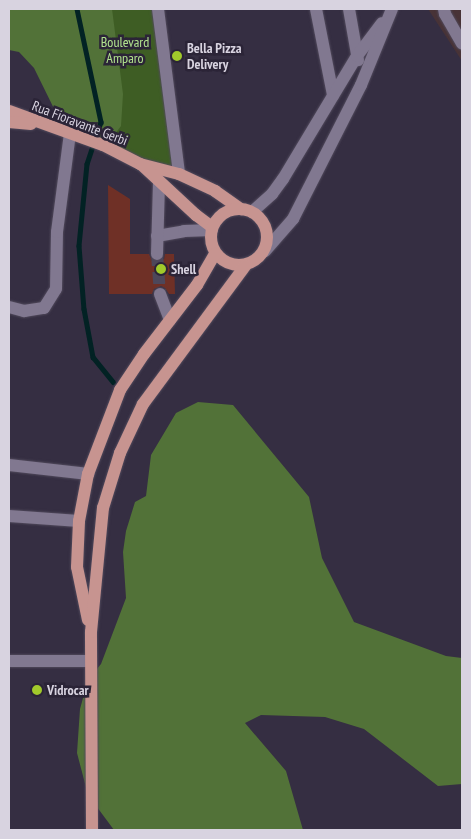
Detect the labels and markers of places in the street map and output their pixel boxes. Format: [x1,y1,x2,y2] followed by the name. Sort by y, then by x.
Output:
[187,40,242,72] place label: Bella Pizza Delivery
[171,50,183,62] marker: Bella Pizza Delivery
[171,261,196,277] place label: Shell
[155,263,167,275] marker: Shell
[47,682,89,698] place label: Vidrocar
[31,684,43,696] marker: Vidrocar

